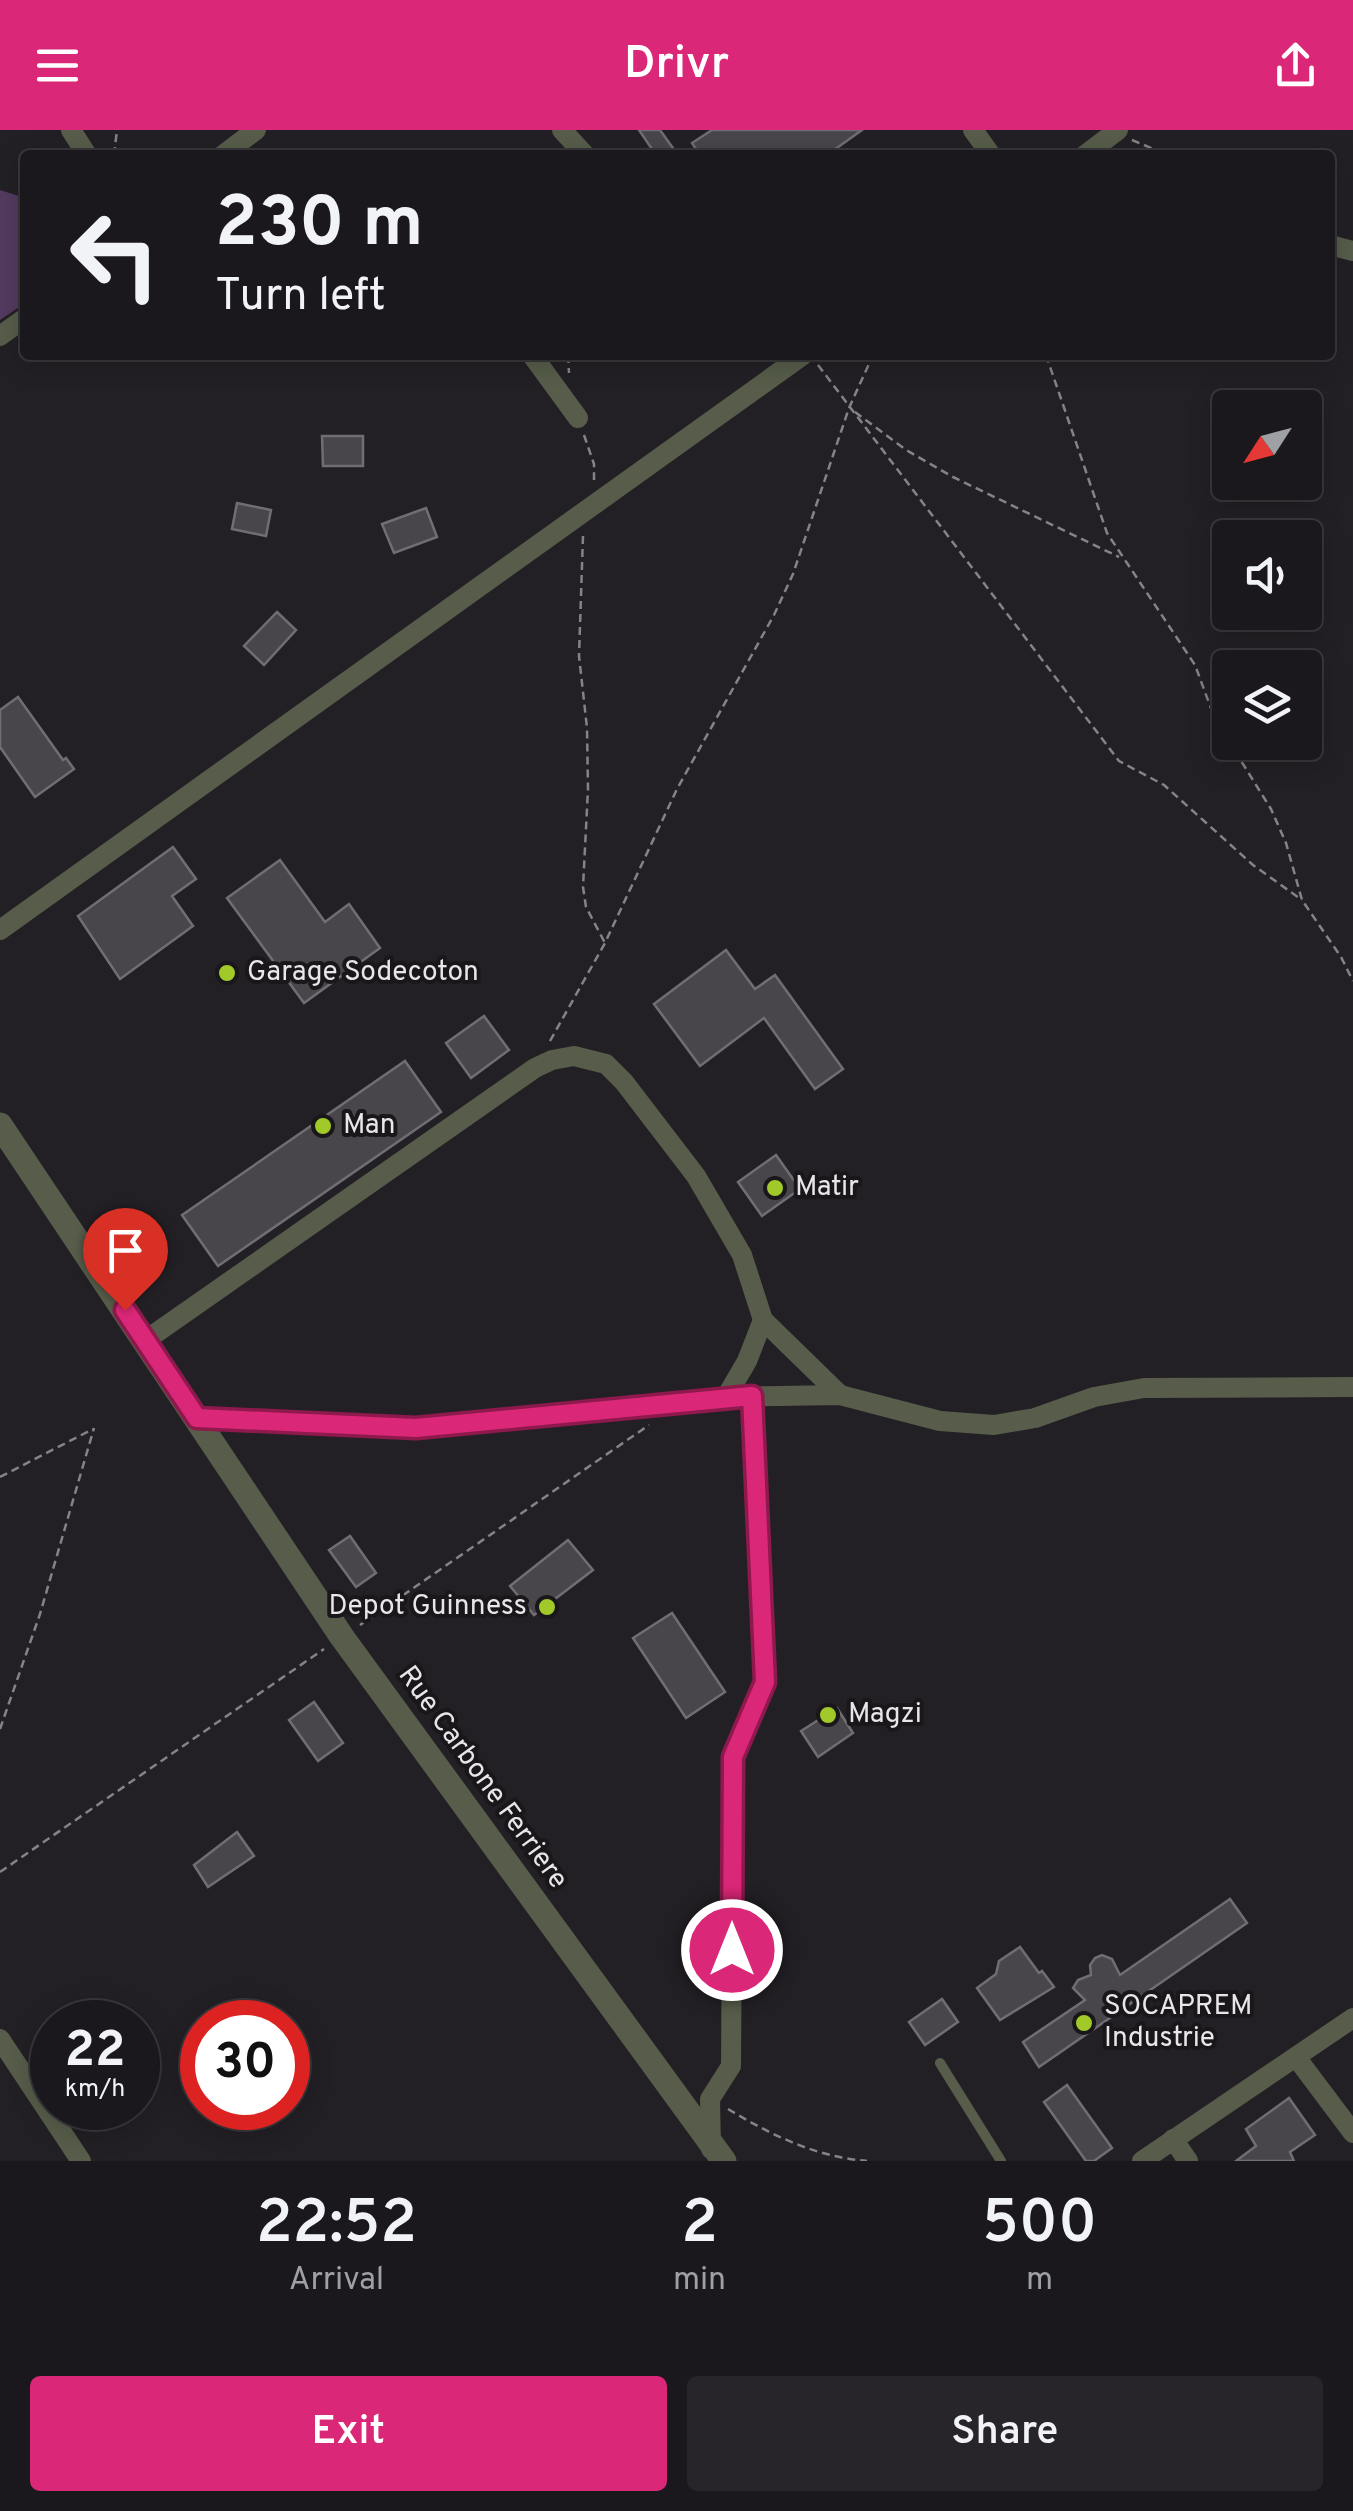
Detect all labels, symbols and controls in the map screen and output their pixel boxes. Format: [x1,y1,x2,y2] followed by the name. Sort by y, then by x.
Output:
[624,37,729,94] text: Drivr
[30,38,85,93] icon: menu
[1268,38,1323,93] icon: share
[215,182,424,271] text: 230 m
[50,190,180,320] icon: left
[215,269,386,326] text: Turn left
[1212,390,1322,500] north arrow
[1212,390,1322,760] map controls
[1212,520,1322,630] button: sound
[1212,650,1322,760] button: layers
[247,955,479,991] place label: Garage Sodecoton
[216,962,238,984] marker: Garage Sodecoton
[343,1108,396,1144] place label: Man
[312,1115,334,1137] marker: Man
[795,1170,859,1206] place label: Matir
[764,1177,786,1199] marker: Matir
[83,1208,168,1311] pin
[98,1223,153,1278] icon: arrive
[329,1589,527,1625] place label: Depot Guinness
[536,1596,558,1618] marker: Depot Guinness
[389,1659,575,1897] street label: Rue Carbone Ferriere
[848,1697,922,1733] place label: Magzi
[817,1704,839,1726] marker: Magzi
[680,1898,784,2002] position arrow
[1104,1989,1253,2057] place label: SOCAPREM Industrie
[180,2000,310,2130] speed limit sign: 30
[1073,2012,1095,2034] marker: SOCAPREM Industrie
[64,2021,126,2084] text: 22
[65,2074,125,2106] text: km/h
[256,2188,417,2264] text: 22:52
[681,2188,718,2264] text: 2
[982,2188,1097,2264] text: 500
[289,2261,384,2301] text: Arrival
[673,2261,726,2301] text: min
[1026,2261,1053,2301] text: m
[30,2376,667,2491] button: Exit
[687,2376,1323,2491] button: Share

